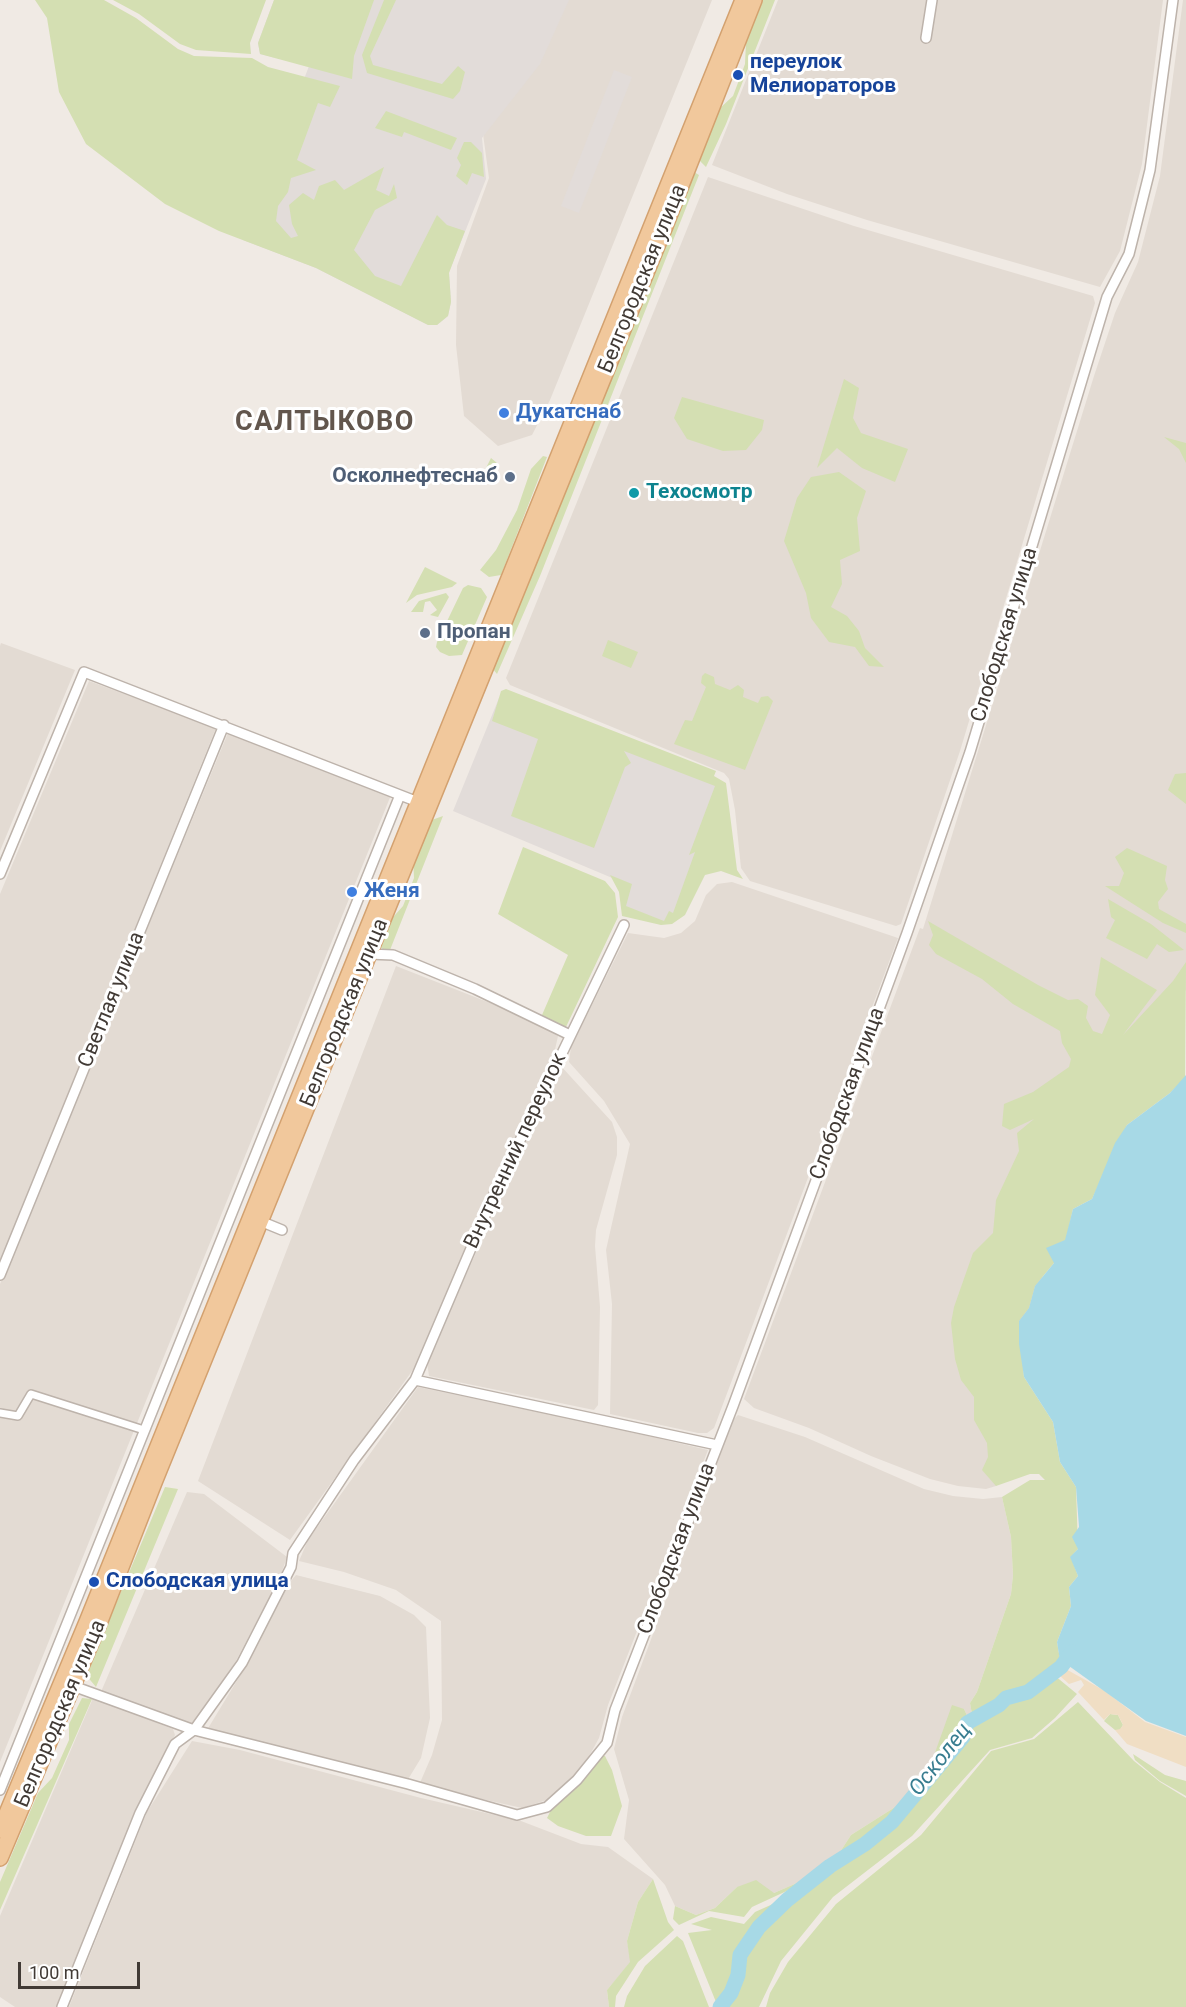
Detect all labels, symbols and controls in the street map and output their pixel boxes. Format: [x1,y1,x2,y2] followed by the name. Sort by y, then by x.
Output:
[750,50,896,100] place label: переулок Мелиораторов
[731,68,745,82] marker: переулок Мелиораторов
[594,181,692,377] street label: Белгородская улица
[516,400,621,426] place label: Дукатснаб
[497,406,511,420] marker: Дукатснаб
[235,407,415,439] district label: САЛТЫКОВО
[332,464,498,490] place label: Осколнефтеснаб
[503,470,517,484] marker: Осколнефтеснаб
[646,480,753,506] place label: Техосмотр
[627,486,641,500] marker: Техосмотр
[966,545,1044,725] street label: Слободская улица
[437,620,511,646] place label: Пропан
[418,626,432,640] marker: Пропан
[364,879,420,905] place label: Женя
[345,885,359,899] marker: Женя
[296,915,394,1111] street label: Белгородская улица
[73,929,151,1071] street label: Светлая улица
[805,1004,891,1184] street label: Слободская улица
[460,1049,572,1253] street label: Внутренний переулок
[633,1460,721,1638] street label: Слободская улица
[106,1569,289,1595] place label: Слободская улица
[87,1575,101,1589] marker: Слободская улица
[10,1617,112,1811] street label: Белгородская улица
[904,1718,978,1802] water label: Осколец
[21,1950,142,1988] scale bar
[29,1962,80,1983] text: 100 m

